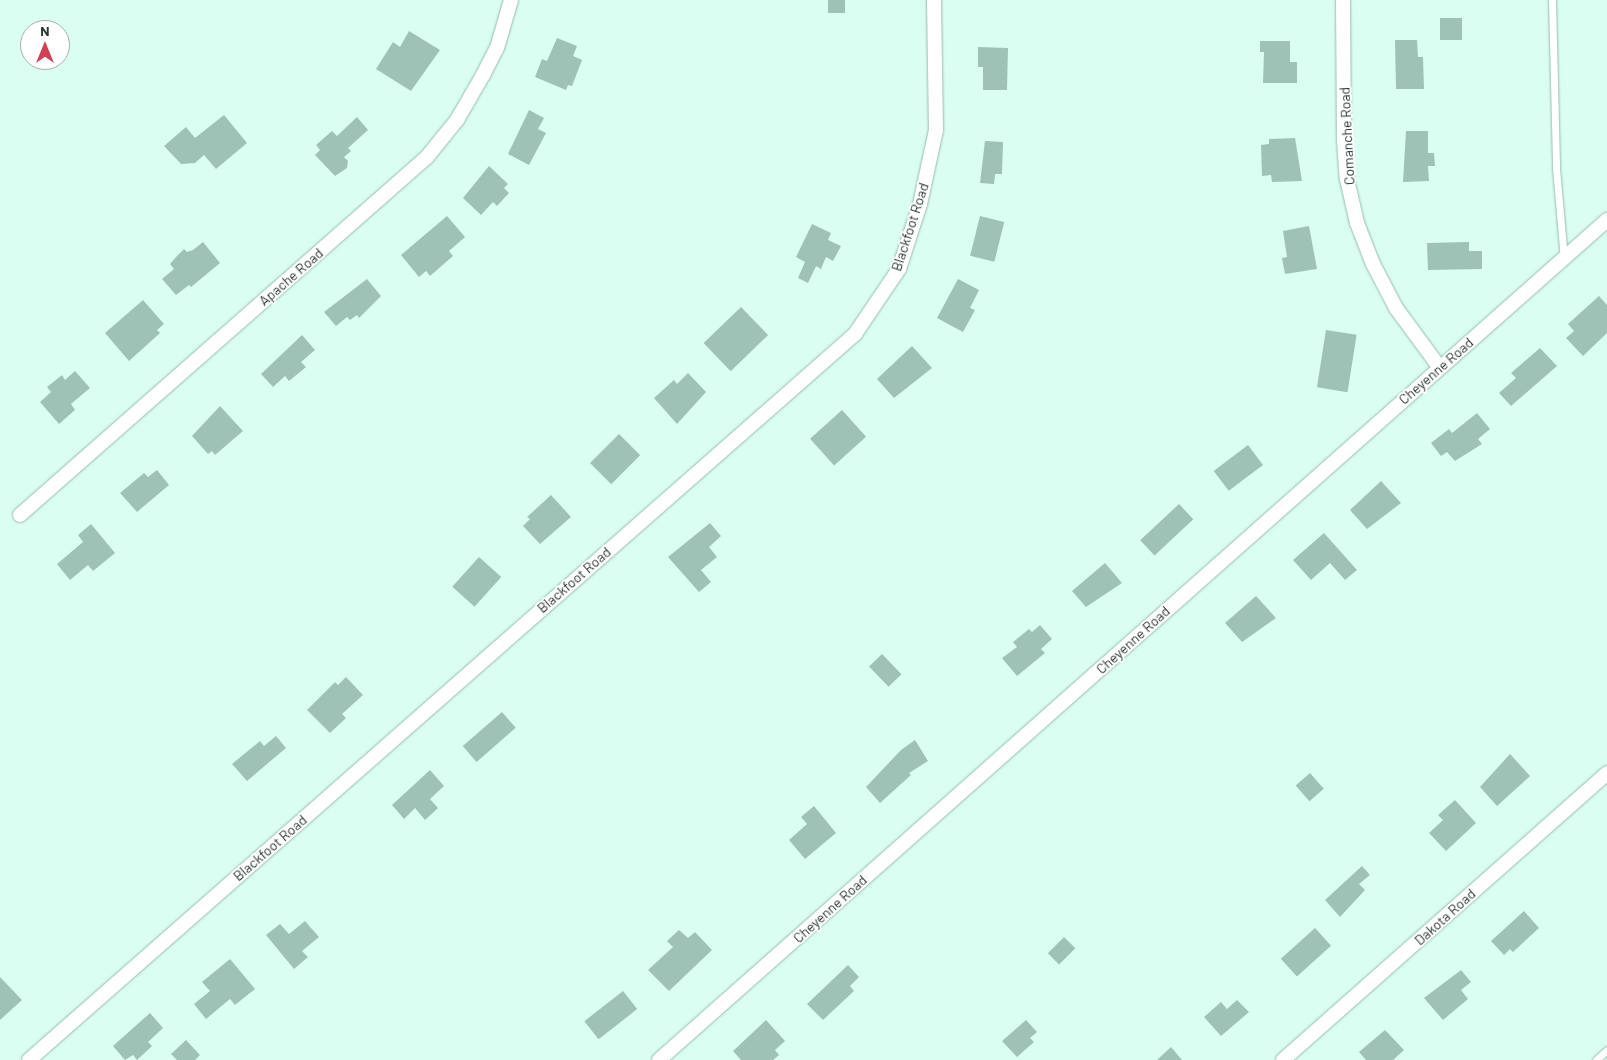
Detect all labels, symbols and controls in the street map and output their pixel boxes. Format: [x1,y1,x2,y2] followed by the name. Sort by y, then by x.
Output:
[20,20,70,70] north arrow
[40,22,50,39] text: N
[1336,87,1358,185] street label: Comanche Road
[888,181,932,273] street label: Blackfoot Road
[256,245,326,309] street label: Apache Road
[1395,334,1477,408] street label: Cheyenne Road
[534,544,614,616] street label: Blackfoot Road
[1093,603,1173,677] street label: Cheyenne Road
[230,812,310,884] street label: Blackfoot Road
[790,872,870,946] street label: Cheyenne Road
[1411,885,1479,949] street label: Dakota Road

